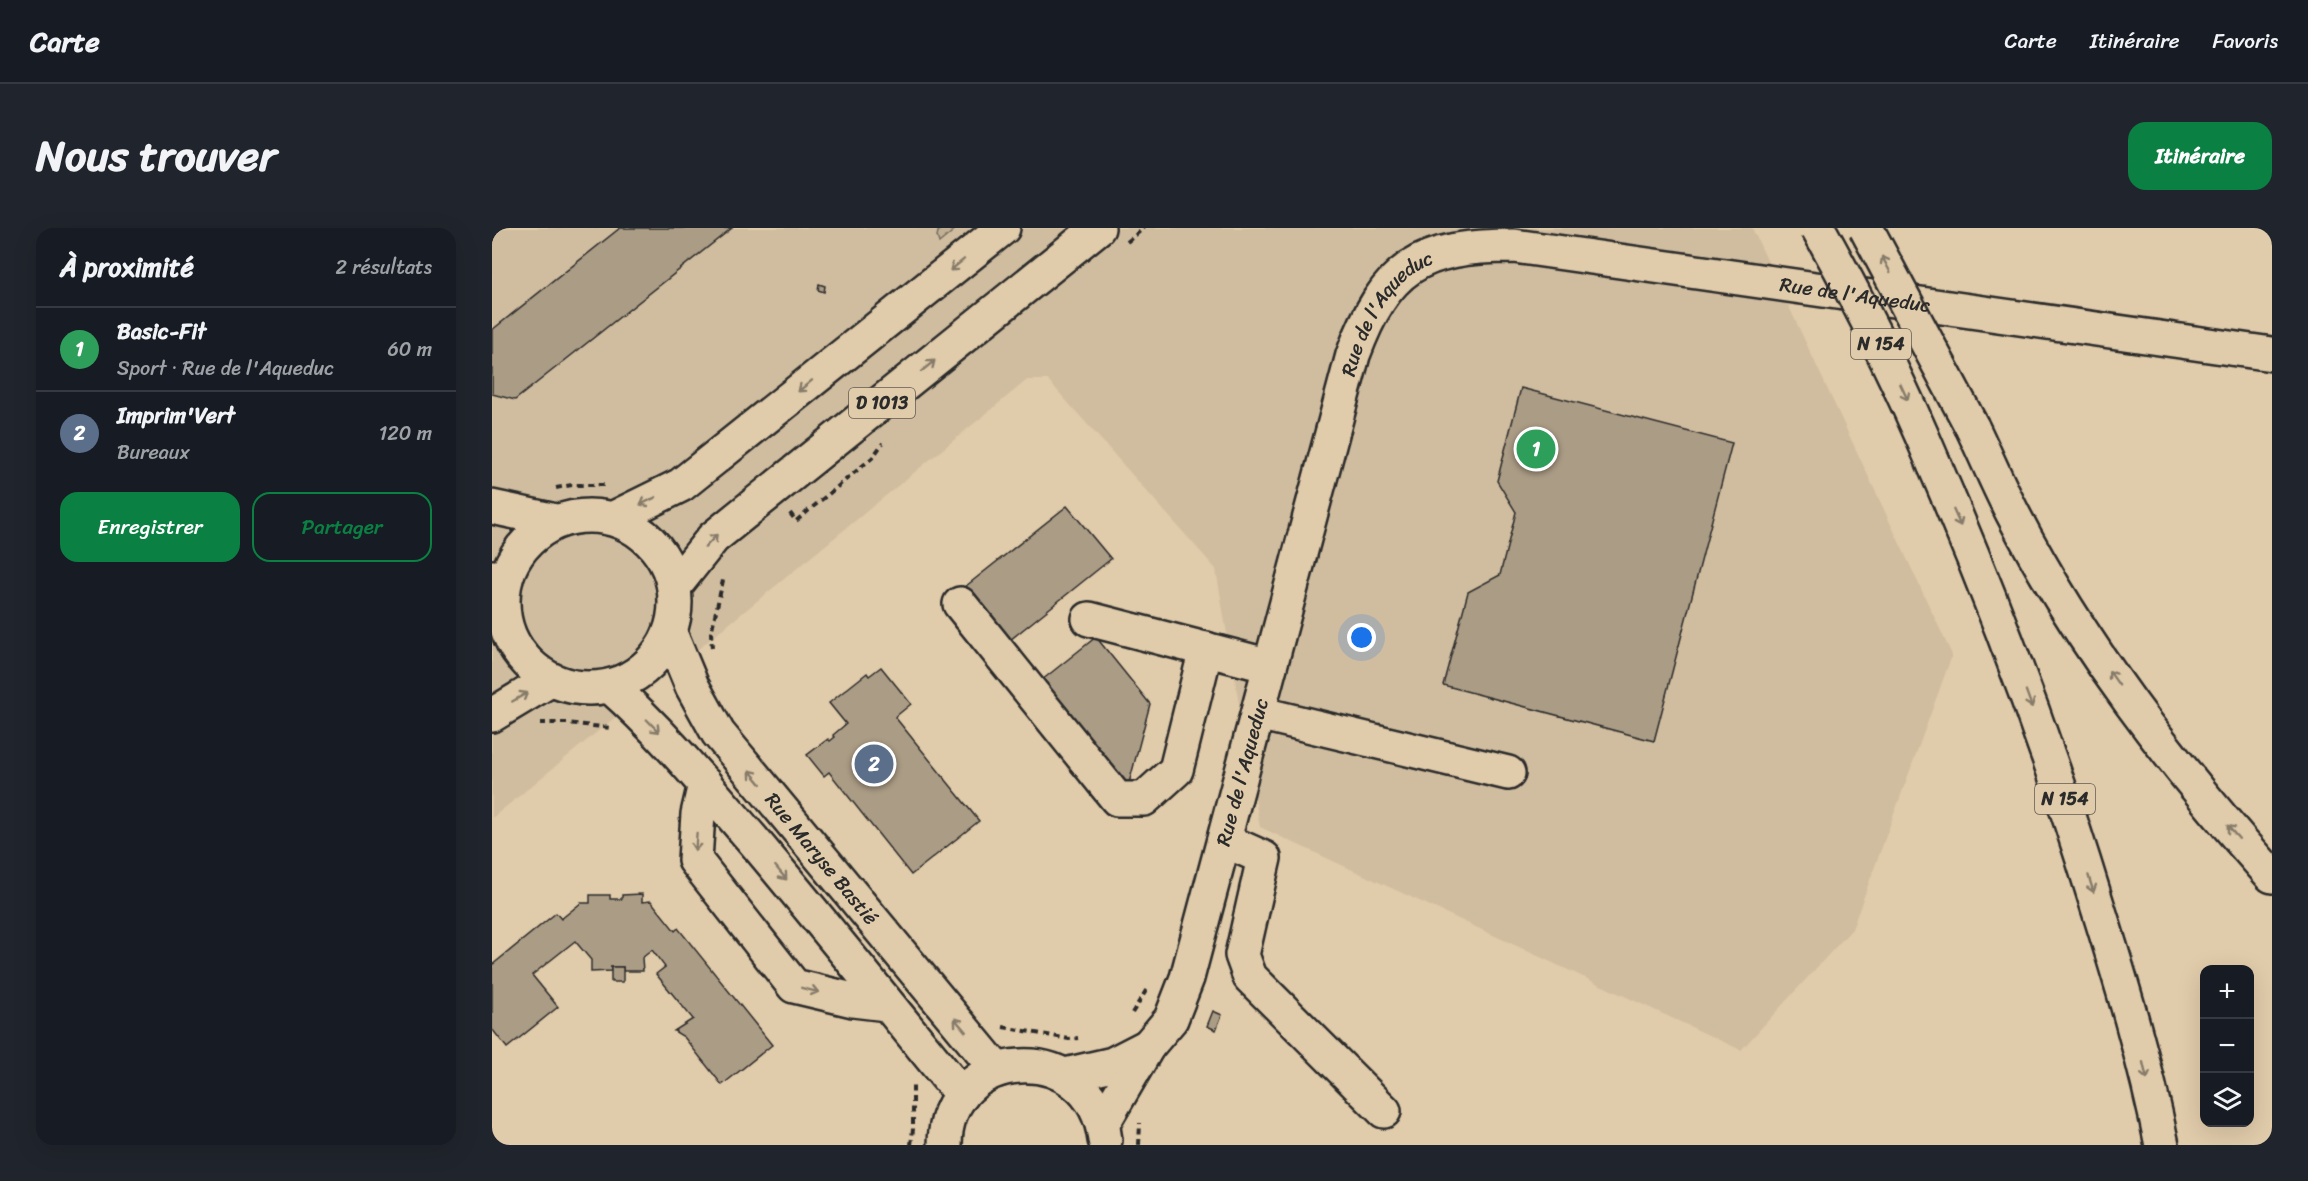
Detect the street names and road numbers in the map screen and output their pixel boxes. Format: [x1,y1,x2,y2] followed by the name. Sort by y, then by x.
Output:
[1331,241,1439,380] street label: Rue de l'Aqueduc
[1777,267,1933,323] street label: Rue de l'Aqueduc
[1851,329,1911,359] road number: N 154
[849,388,915,418] road number: D 1013
[1206,694,1279,850] street label: Rue de l'Aqueduc
[756,784,887,933] street label: Rue Maryse Bastié
[2035,784,2095,814] road number: N 154

